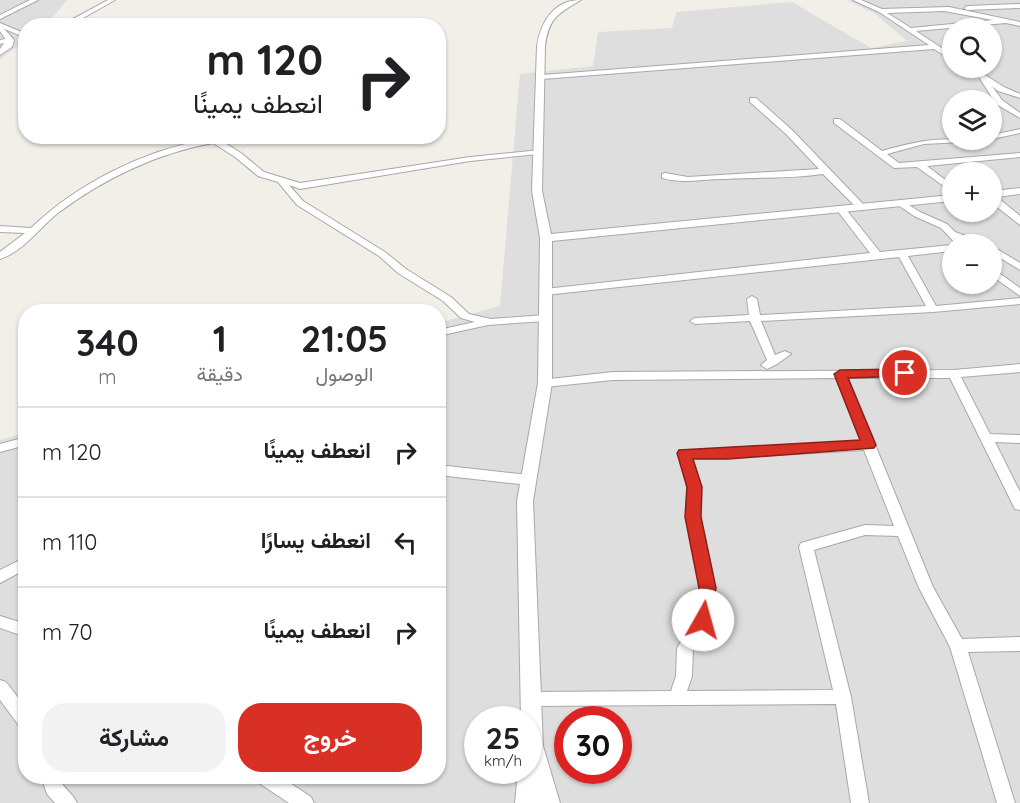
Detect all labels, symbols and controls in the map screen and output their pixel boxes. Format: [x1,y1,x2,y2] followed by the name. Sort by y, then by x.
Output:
[942,18,1002,294] map controls
[942,18,1002,78] button: search
[206,33,323,86] text: 120 m
[344,42,422,120] icon: right
[193,86,323,120] text: انعطف يمينًا
[942,90,1002,150] button: layers
[942,162,1002,222] button: +
[942,234,1002,294] button: −
[213,316,227,361] text: 1
[301,316,388,361] text: 21:05
[76,320,139,365] text: 340
[879,347,930,398] pin
[888,356,921,389] icon: arrive
[197,361,243,386] text: دقيقة
[316,361,373,386] text: الوصول
[98,364,116,389] text: m
[263,436,371,464] text: انعطف يمينًا
[389,436,422,469] icon: right
[42,438,102,466] text: 120 m
[261,526,371,554] text: انعطف يسارًا
[389,526,422,559] icon: left
[42,528,97,556] text: 110 m
[671,588,735,652] position arrow
[263,616,371,644] text: انعطف يمينًا
[389,616,422,649] icon: right
[42,618,92,646] text: 70 m
[42,703,226,772] button: مشاركة
[238,703,422,772] button: خروج
[554,706,632,784] speed limit sign: 30
[486,719,520,757] text: 25
[484,751,522,770] text: km/h

